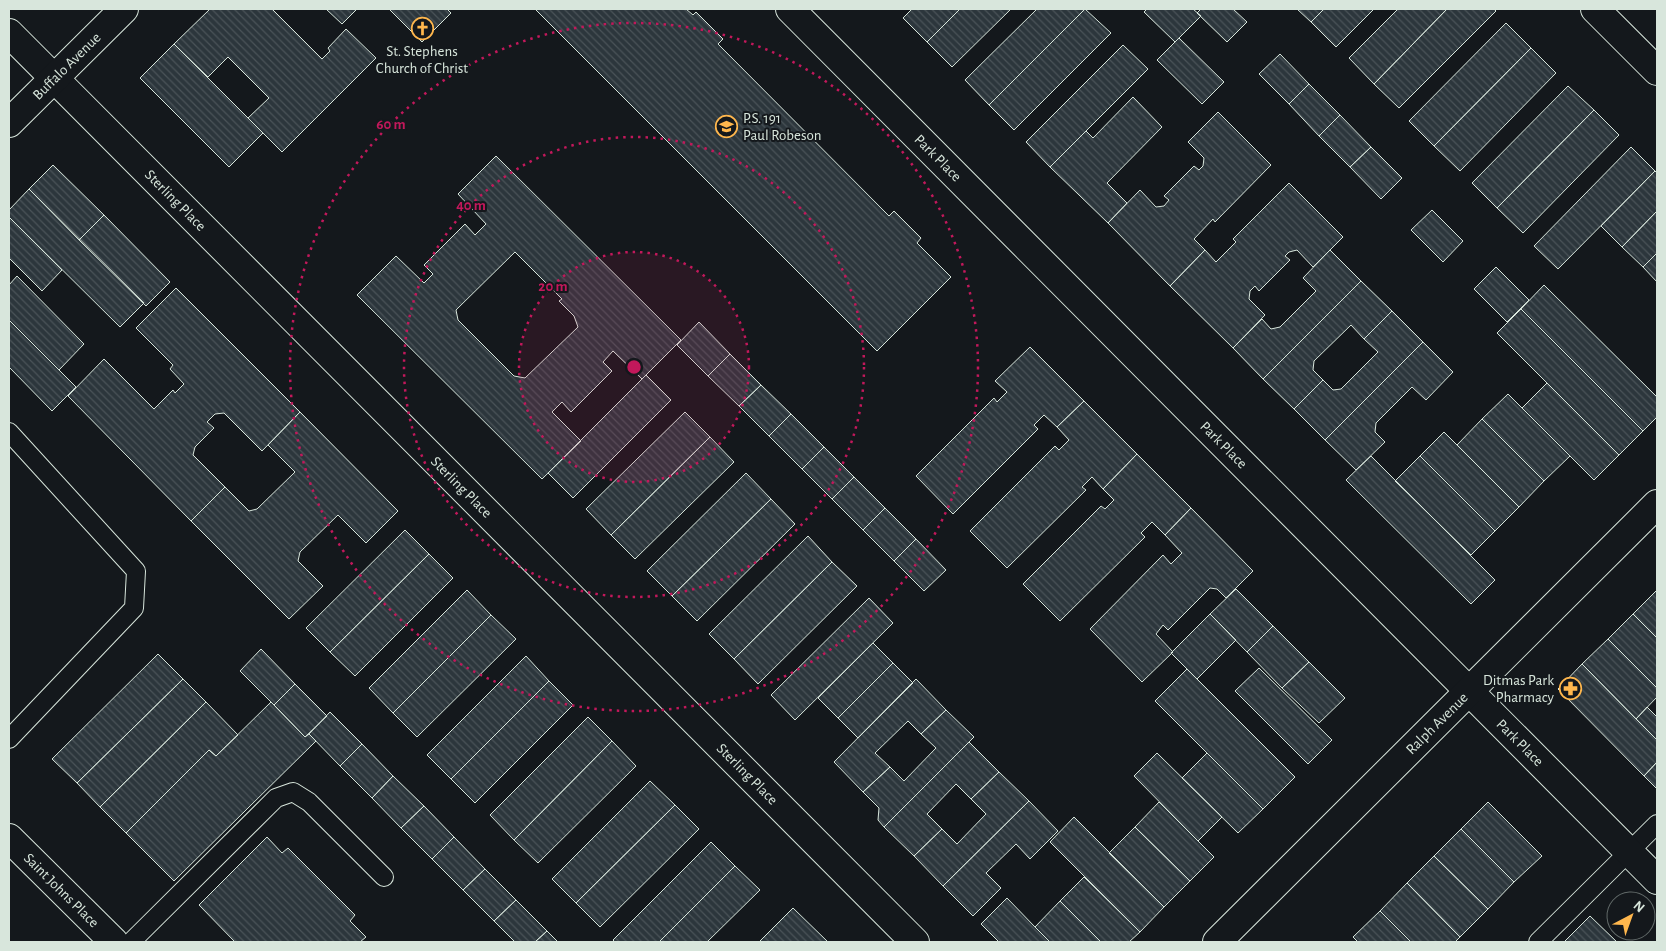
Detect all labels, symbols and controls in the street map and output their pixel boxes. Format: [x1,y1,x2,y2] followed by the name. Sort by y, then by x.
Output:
[410,16,434,40] church icon: St. Stephens Church of Christ
[30,29,103,103] street label: Buffalo Avenue
[376,44,468,76] place label: St. Stephens Church of Christ
[743,111,821,143] place label: P.S. 191 Paul Robeson
[715,115,739,139] school or university icon: P.S. 191 Paul Robeson
[376,117,406,132] text: 60 m
[912,131,965,184] street label: Park Place
[142,167,209,234] street label: Sterling Place
[456,198,486,213] text: 40 m
[538,279,568,294] text: 20 m
[625,358,643,376] centre of rings
[1198,418,1250,471] street label: Park Place
[428,454,495,521] street label: Sterling Place
[1483,673,1555,705] place label: Ditmas Park Pharmacy
[1558,677,1582,701] pharmacy icon: Ditmas Park Pharmacy
[1403,690,1471,757] street label: Ralph Avenue
[1494,716,1547,769] street label: Park Place
[714,740,781,807] street label: Sterling Place
[21,850,102,930] street label: Saint Johns Place
[1606,891,1656,941] north arrow
[1631,898,1647,915] text: N

